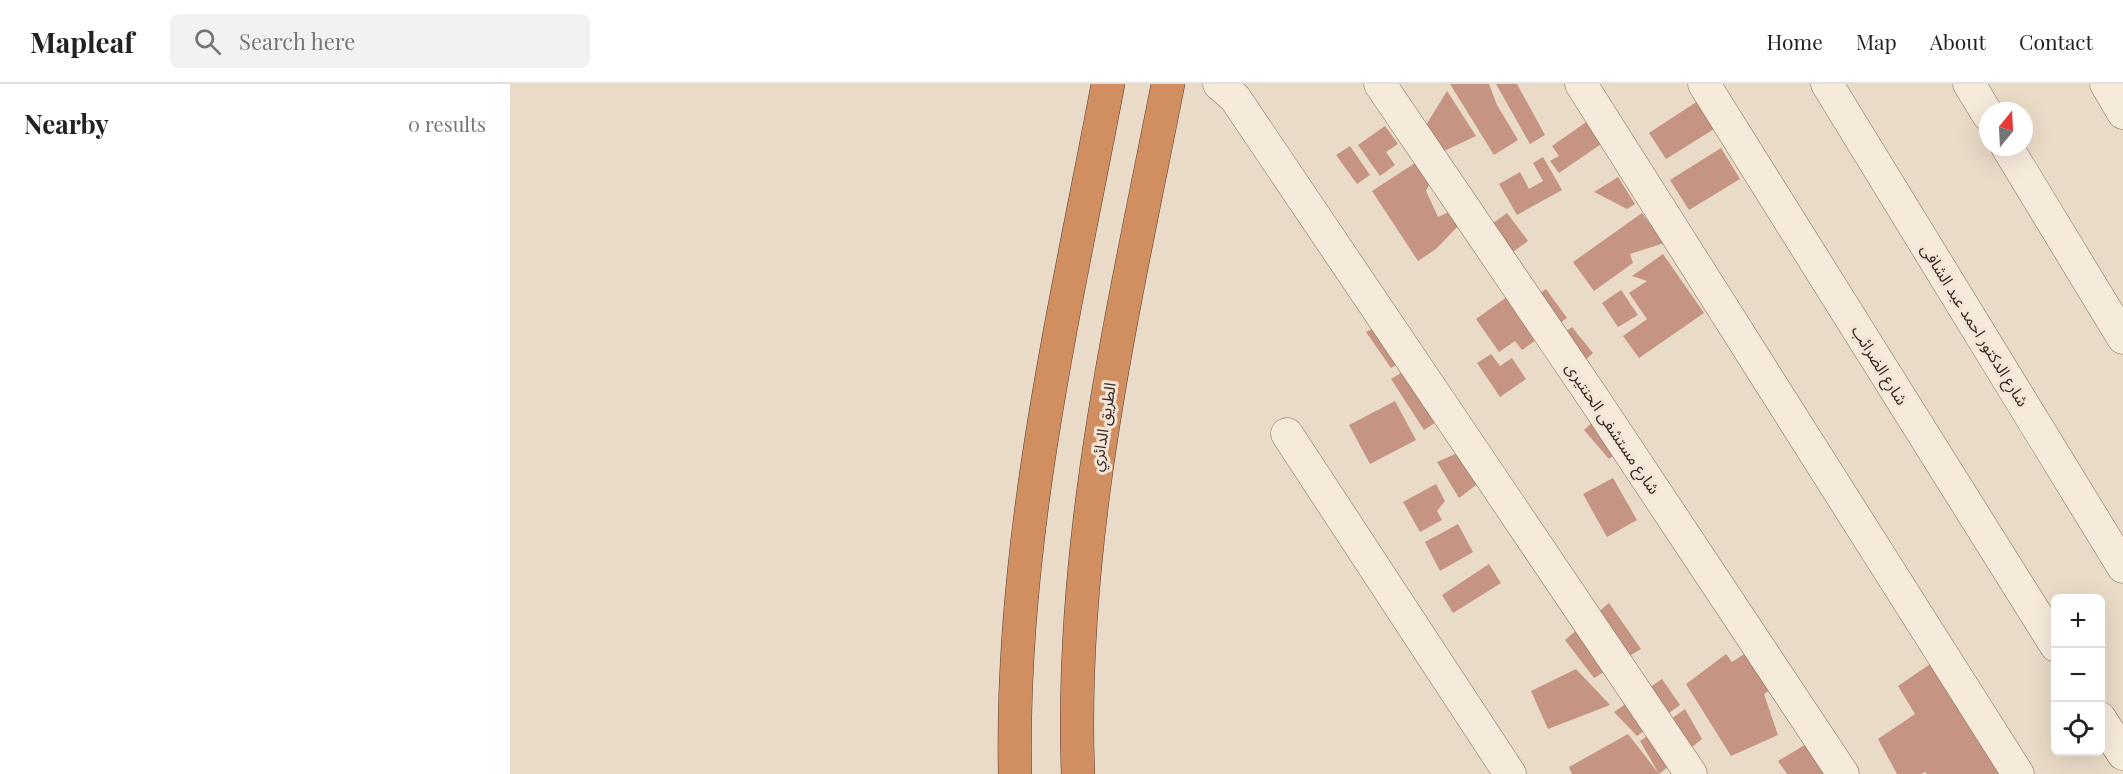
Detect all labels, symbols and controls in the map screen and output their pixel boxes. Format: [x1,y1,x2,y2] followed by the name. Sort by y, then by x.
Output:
[170,14,590,68] search box
[30,23,134,60] text: Mapleaf
[191,25,224,58] icon: search
[239,26,355,56] text: Search here
[1767,27,1823,55] text: Home
[1856,27,1897,55] text: Map
[1930,27,1986,55] text: About
[2019,27,2093,55] text: Contact
[1979,102,2033,156] north arrow
[24,106,109,141] text: Nearby
[408,110,486,137] text: 0 results
[1914,240,2034,412] street label: شارع الدكتور احمد عبد الشافى
[1845,321,1913,410] street label: شارع الضرائب
[1559,358,1665,499] street label: شارع مستشفى الحنتيرى
[1085,381,1123,473] street label: الطريق الدائري
[2051,594,2105,756] map controls
[2051,594,2105,648] button: +
[2051,648,2105,702] button: −
[2051,702,2105,756] button: locate

